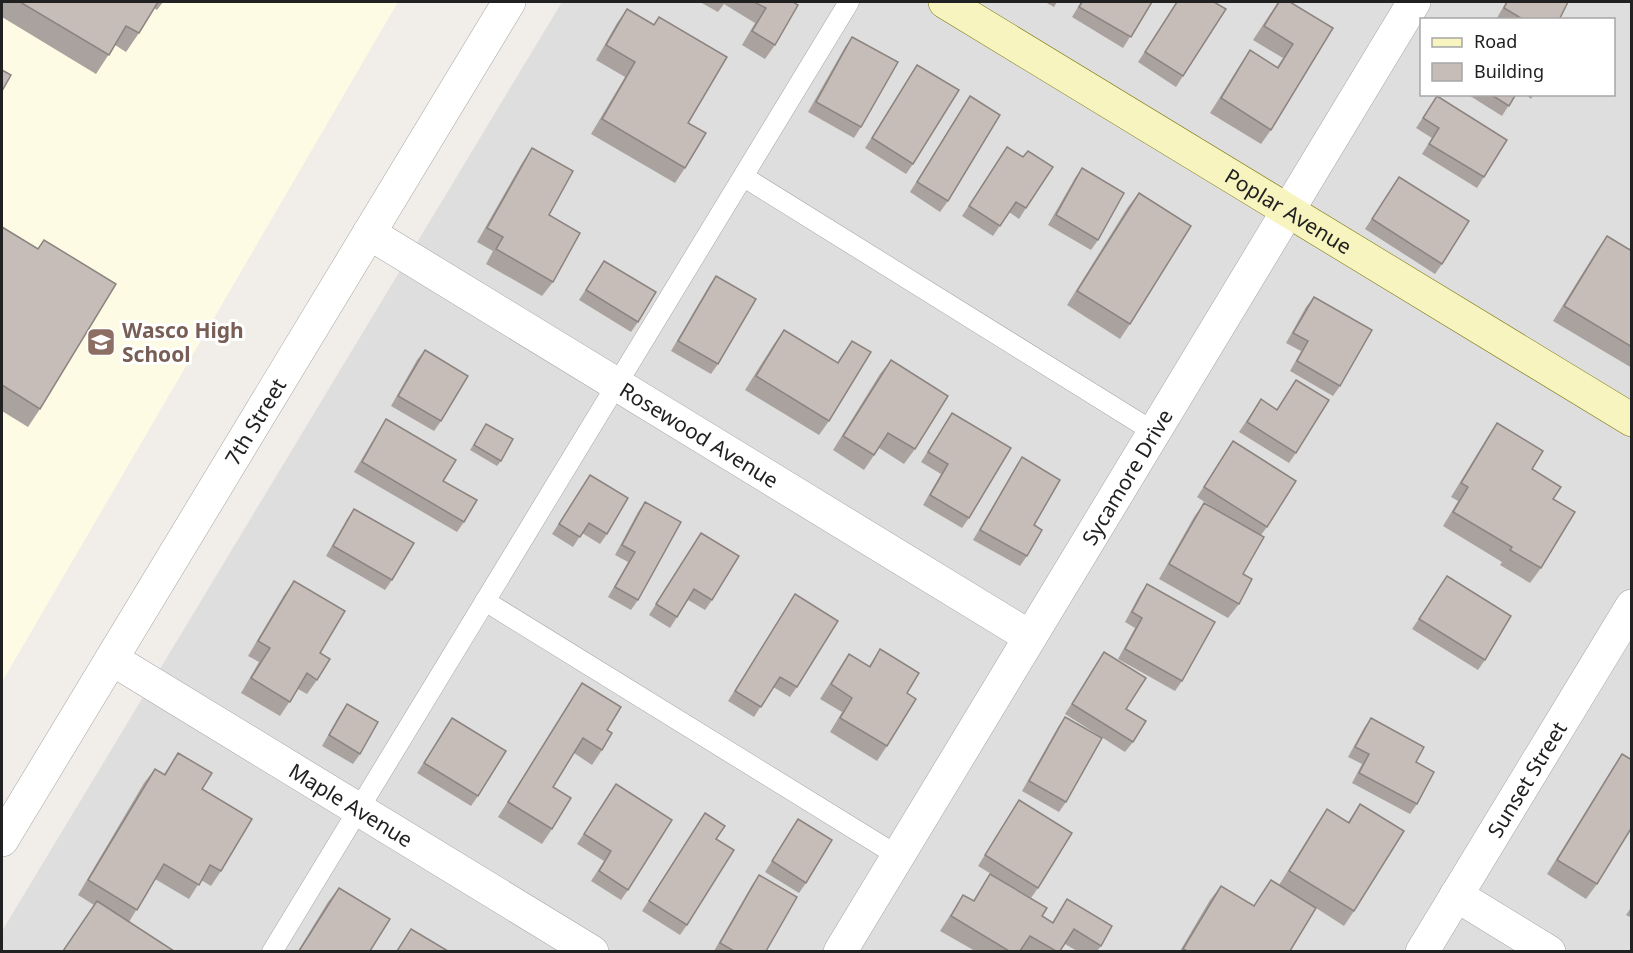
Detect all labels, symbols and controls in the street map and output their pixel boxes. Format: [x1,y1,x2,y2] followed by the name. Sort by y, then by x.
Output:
[1420,18,1615,96] legend
[1474,29,1517,53] text: Road
[1474,59,1544,83] text: Building
[1220,162,1357,260] street label: Poplar Avenue
[122,316,244,368] place label: Wasco High School
[85,326,117,358] school or university icon: Wasco High School
[218,373,292,470] street label: 7th Street
[615,376,784,494] street label: Rosewood Avenue
[1075,404,1179,550] street label: Sycamore Drive
[1481,716,1573,843] street label: Sunset Street
[284,756,418,853] street label: Maple Avenue

